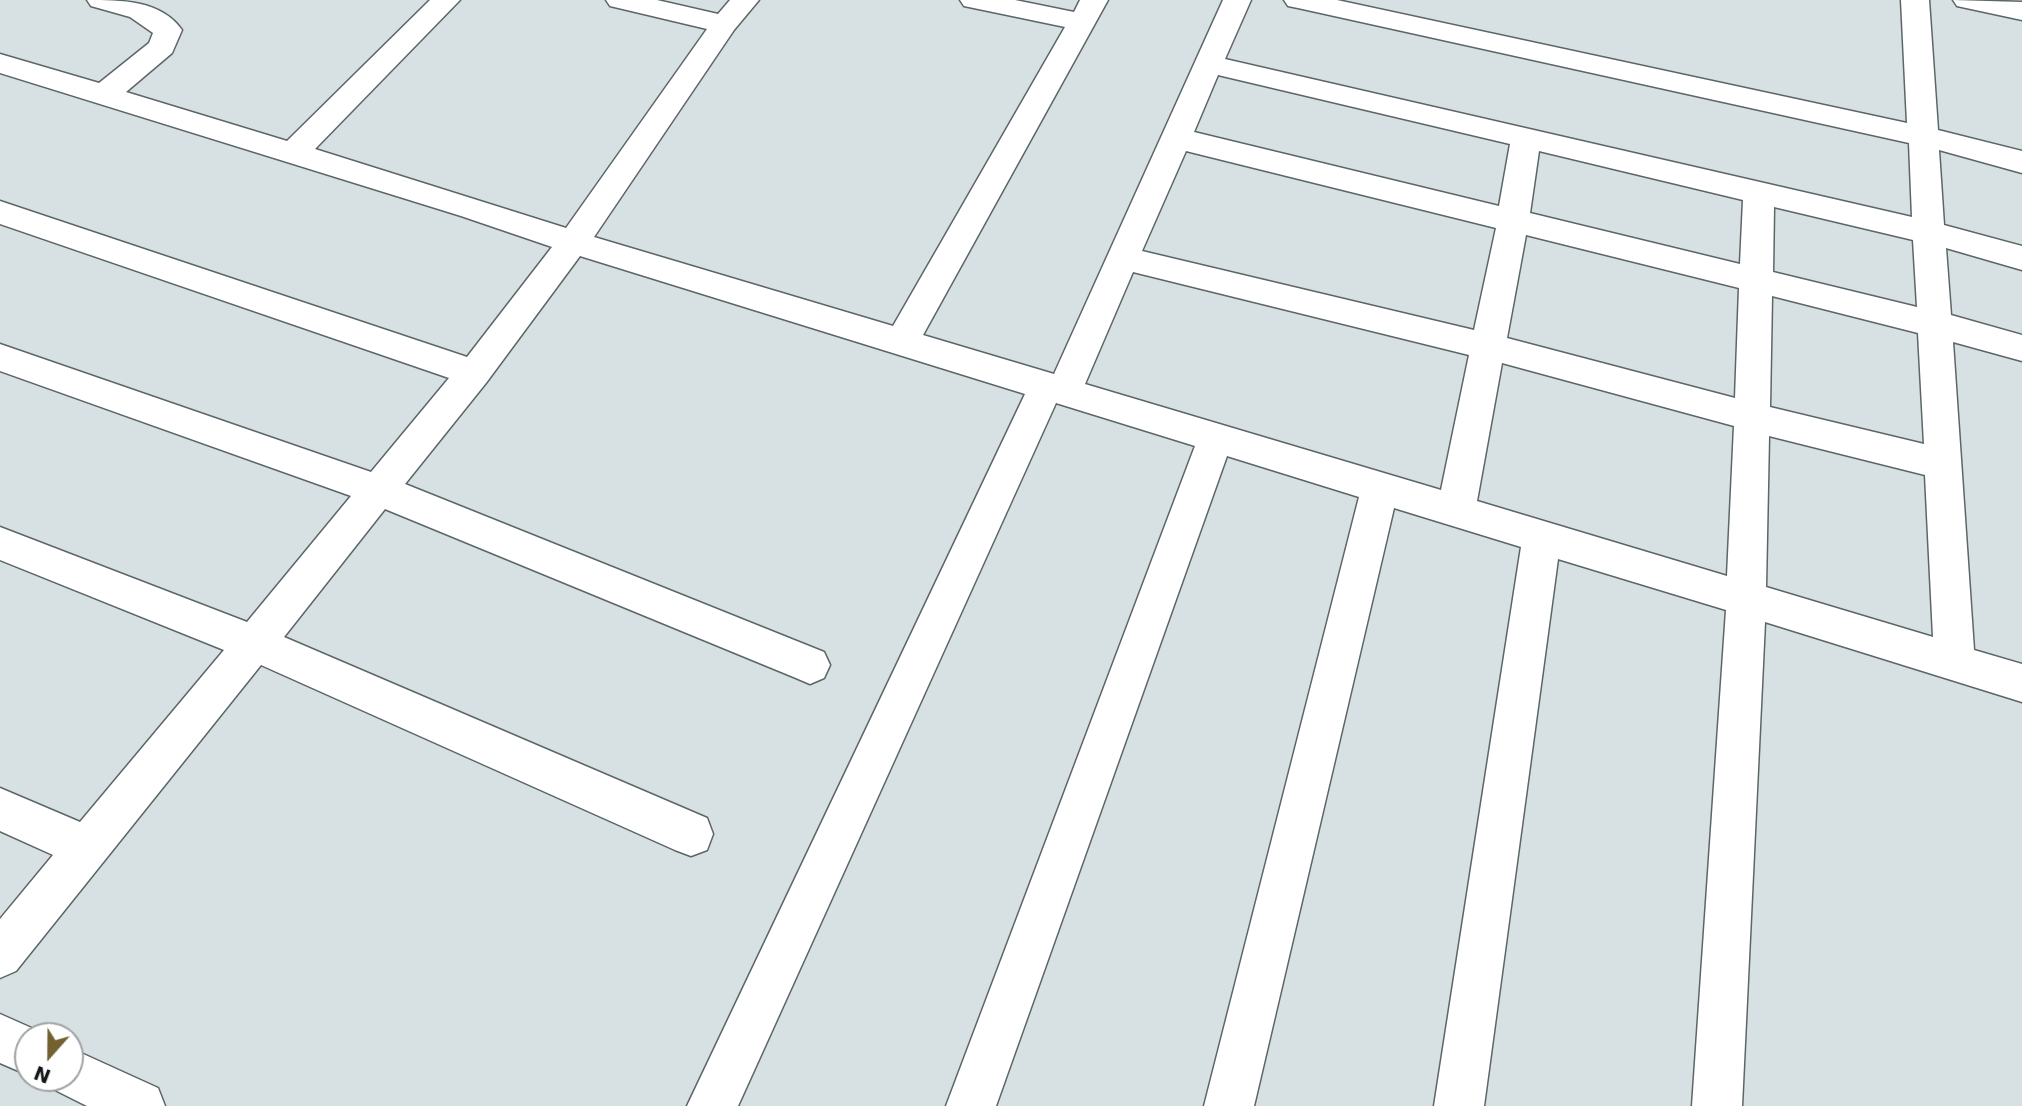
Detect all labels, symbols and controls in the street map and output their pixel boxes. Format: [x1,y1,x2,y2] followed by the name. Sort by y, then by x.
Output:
[14,1022,84,1092] north arrow
[31,1062,54,1088] text: N

